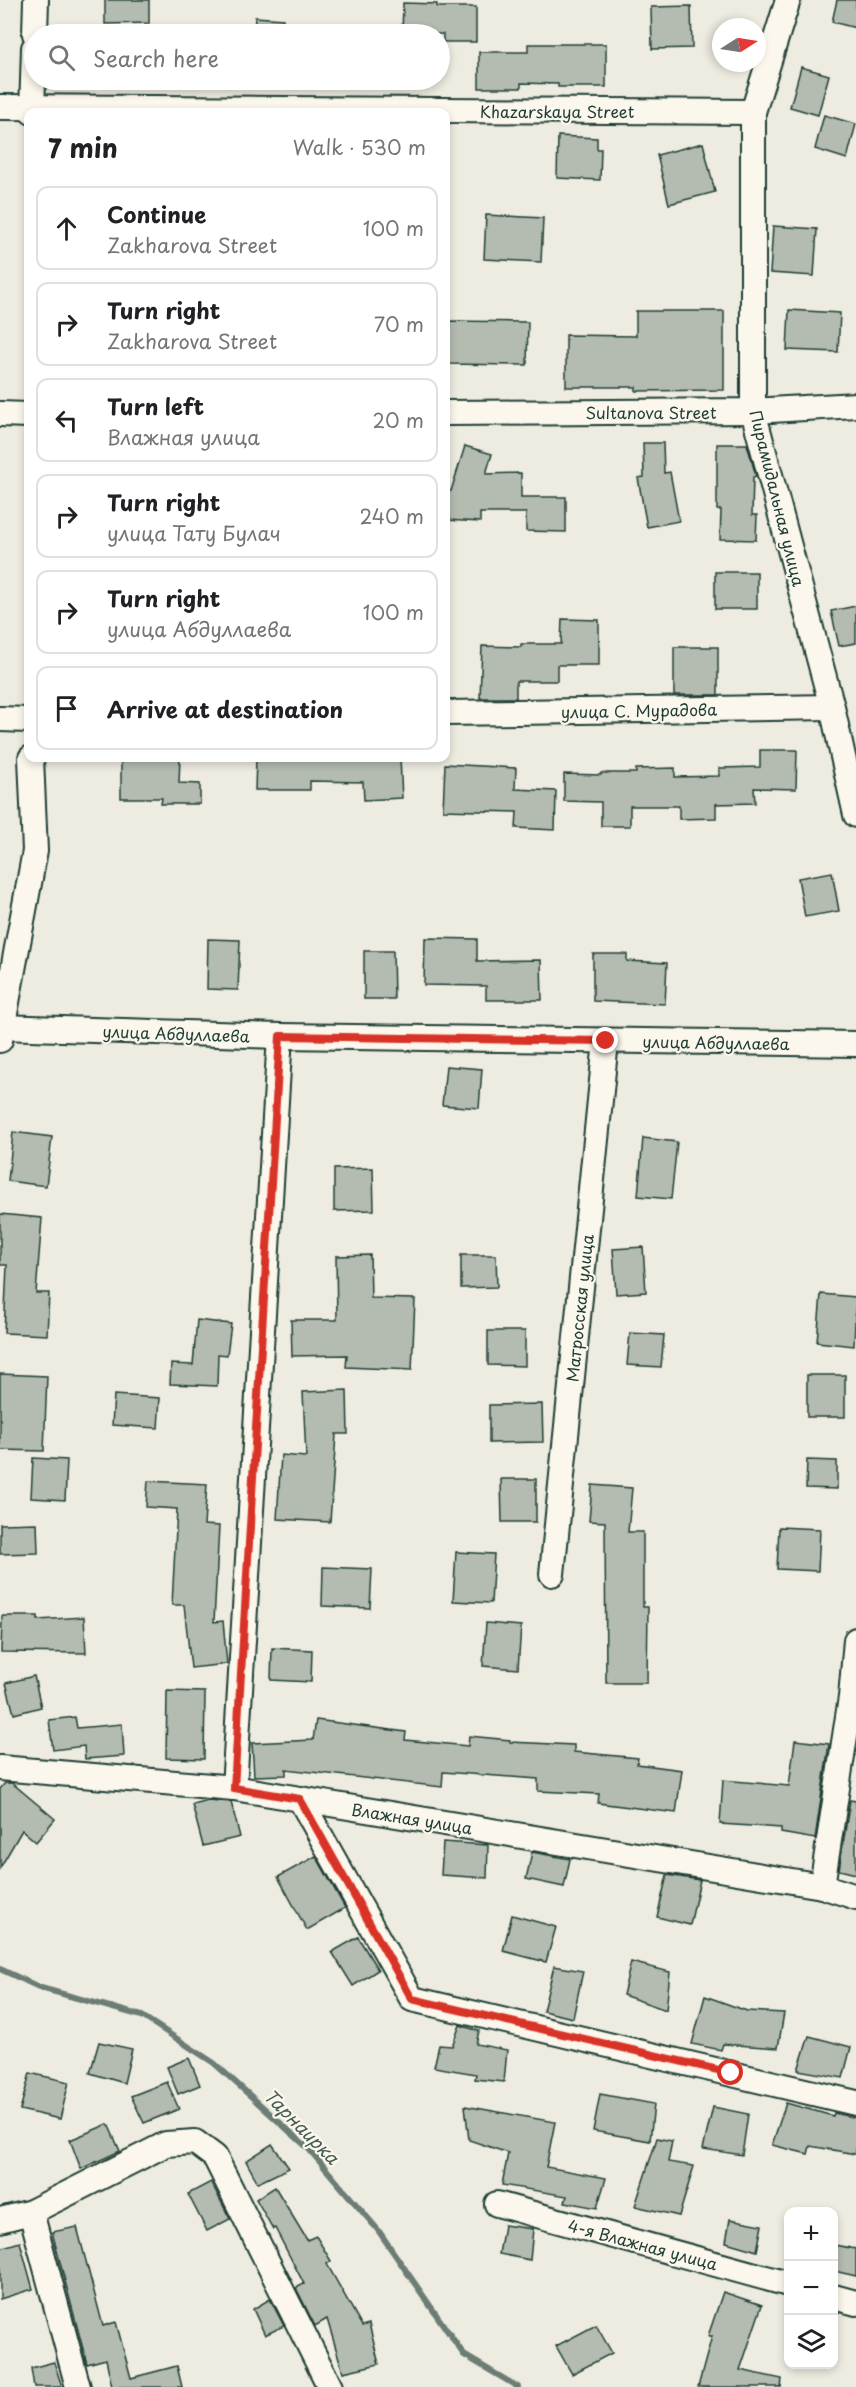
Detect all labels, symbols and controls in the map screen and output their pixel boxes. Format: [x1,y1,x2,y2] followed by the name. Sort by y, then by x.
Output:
[712,18,766,72] north arrow
[24,24,450,90] search box
[45,41,78,74] icon: search
[93,41,219,74] text: Search here
[480,99,635,123] street label: Khazarskaya Street
[48,128,118,167] text: 7 min
[293,132,426,162] text: Walk · 530 m
[107,197,206,230] text: Continue
[50,212,83,245] icon: ahead
[363,213,424,243] text: 100 m
[107,230,277,260] text: Zakharova Street
[107,293,220,326] text: Turn right
[50,308,83,341] icon: right
[374,309,424,339] text: 70 m
[107,326,277,356] text: Zakharova Street
[107,389,204,422] text: Turn left
[586,400,717,424] street label: Sultanova Street
[50,404,83,437] icon: left
[372,405,424,435] text: 20 m
[744,407,812,589] street label: Пирамидальная улица
[107,422,260,452] text: Влажная улица
[107,485,220,518] text: Turn right
[50,500,83,533] icon: right
[359,501,424,531] text: 240 m
[107,518,281,548] text: улица Тату Булач
[107,581,220,614] text: Turn right
[50,596,83,629] icon: right
[363,597,424,627] text: 100 m
[107,614,291,644] text: улица Абдуллаева
[50,692,83,725] icon: arrive
[107,692,343,725] text: Arrive at destination
[561,697,717,723] street label: улица С. Мурадова
[102,1018,250,1048] street label: улица Абдуллаева
[592,1027,618,1053] route end
[642,1029,790,1055] street label: улица Абдуллаева
[559,1233,599,1383] street label: Матросская улица
[350,1797,474,1839] street label: Влажная улица
[717,2059,743,2085] route start
[258,2082,346,2170] water label: Тарнаирка
[784,2207,838,2369] map controls
[784,2207,838,2261] button: +
[566,2212,720,2276] street label: 4-я Влажная улица
[784,2261,838,2315] button: −
[784,2315,838,2369] button: layers

